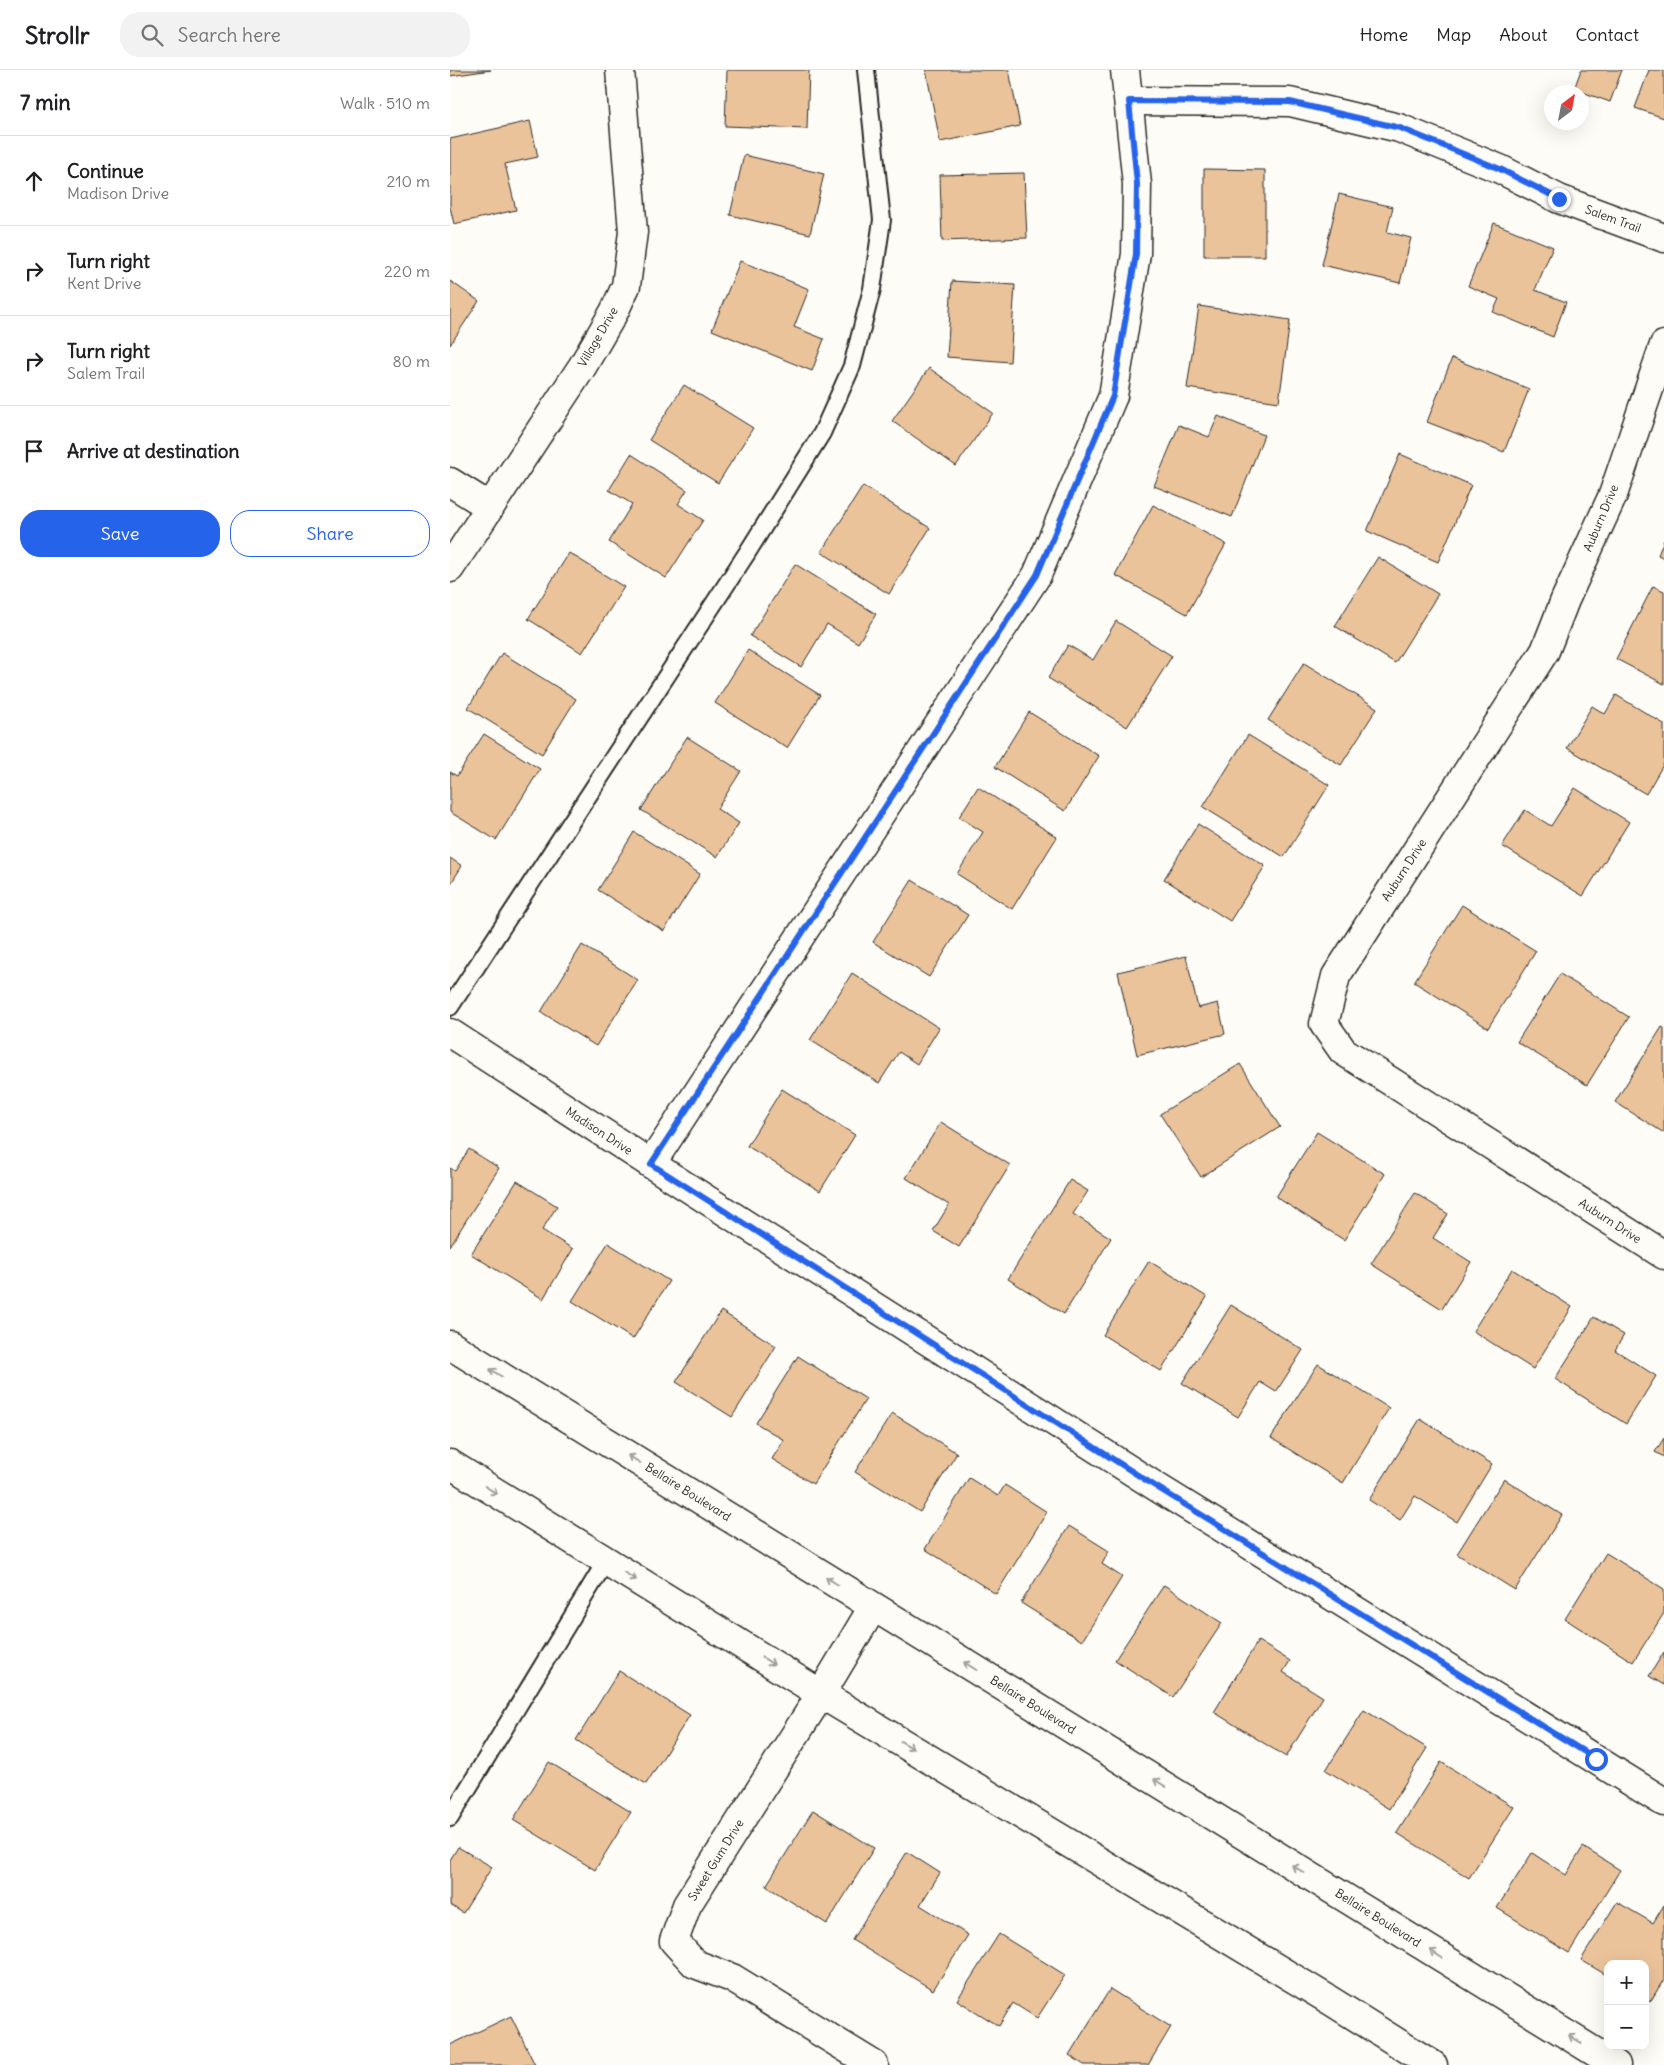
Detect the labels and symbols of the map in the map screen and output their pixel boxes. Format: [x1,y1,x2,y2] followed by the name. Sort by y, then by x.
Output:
[1544,85,1589,130] north arrow
[1548,188,1571,211] route end
[1583,201,1643,236] street label: Salem Trail
[574,304,621,369] street label: Village Drive
[1580,482,1621,554] street label: Auburn Drive
[1378,836,1429,904] street label: Auburn Drive
[563,1103,635,1158] street label: Madison Drive
[1576,1195,1644,1246] street label: Auburn Drive
[489,1368,503,1378] one-way arrow
[627,1453,641,1464] one-way arrow
[643,1459,734,1524] street label: Bellaire Boulevard
[484,1486,498,1496] one-way arrow
[622,1571,636,1581] one-way arrow
[825,1576,839,1586] one-way arrow
[760,1656,774,1666] one-way arrow
[963,1661,977,1672] one-way arrow
[988,1672,1079,1737] street label: Bellaire Boulevard
[899,1741,913,1751] one-way arrow
[1585,1748,1608,1771] route start
[1153,1778,1167,1788] one-way arrow
[685,1816,747,1903] street label: Sweet Gum Drive
[1292,1863,1306,1873] one-way arrow
[1333,1885,1424,1950] street label: Bellaire Boulevard
[1430,1949,1444,1959] one-way arrow
[1568,2034,1582,2044] one-way arrow

